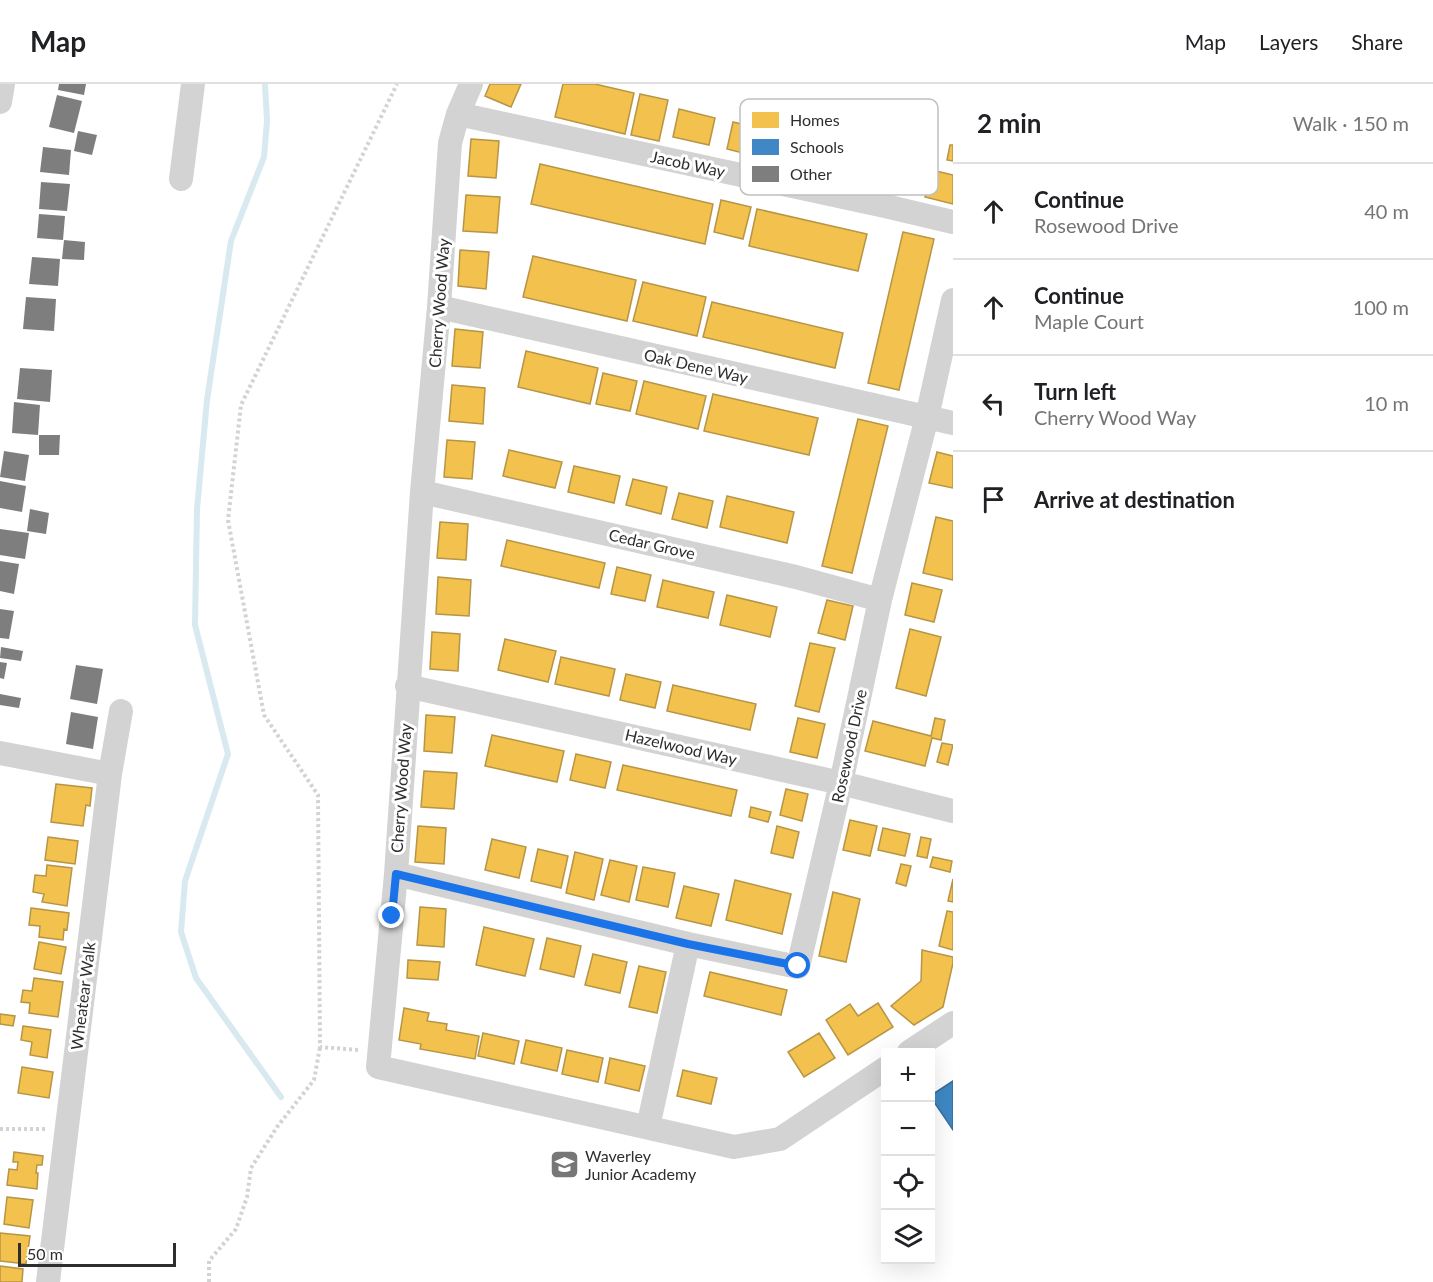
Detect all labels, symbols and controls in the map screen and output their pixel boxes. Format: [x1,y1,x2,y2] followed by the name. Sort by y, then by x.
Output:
[30,24,86,58] text: Map
[1185,29,1226,54] text: Map
[1259,29,1318,54] text: Layers
[1351,29,1403,54] text: Share
[740,99,938,195] legend
[977,107,1041,139] text: 2 min
[790,110,840,129] text: Homes
[1293,111,1409,135] text: Walk · 150 m
[790,137,844,156] text: Schools
[649,146,728,181] street label: Jacob Way
[790,164,832,183] text: Other
[1034,186,1124,213] text: Continue
[977,195,1010,228] icon: ahead
[1364,199,1409,223] text: 40 m
[1034,213,1179,237] text: Rosewood Drive
[424,237,453,368] street label: Cherry Wood Way
[1034,282,1124,309] text: Continue
[977,291,1010,324] icon: ahead
[1353,295,1409,319] text: 100 m
[1034,309,1144,333] text: Maple Court
[642,344,751,387] street label: Oak Dene Way
[1034,378,1116,405] text: Turn left
[977,387,1010,420] icon: left
[1364,391,1409,415] text: 10 m
[1034,405,1196,429] text: Cherry Wood Way
[977,483,1010,516] icon: arrive
[1034,486,1235,513] text: Arrive at destination
[607,524,697,563] street label: Cedar Grove
[827,687,870,804] street label: Rosewood Drive
[386,722,415,853] street label: Cherry Wood Way
[623,724,740,769] street label: Hazelwood Way
[378,902,404,928] route end
[66,940,99,1051] street label: Wheatear Walk
[784,952,810,978] route start
[881,1048,935,1264] map controls
[881,1048,935,1102] button: +
[881,1102,935,1156] button: −
[585,1146,697,1183] place label: Waverley Junior Academy
[548,1149,580,1181] school or university icon: Waverley Junior Academy
[881,1156,935,1210] button: locate
[881,1210,935,1264] button: layers
[18,1240,176,1268] scale bar
[27,1244,63,1263] text: 50 m

